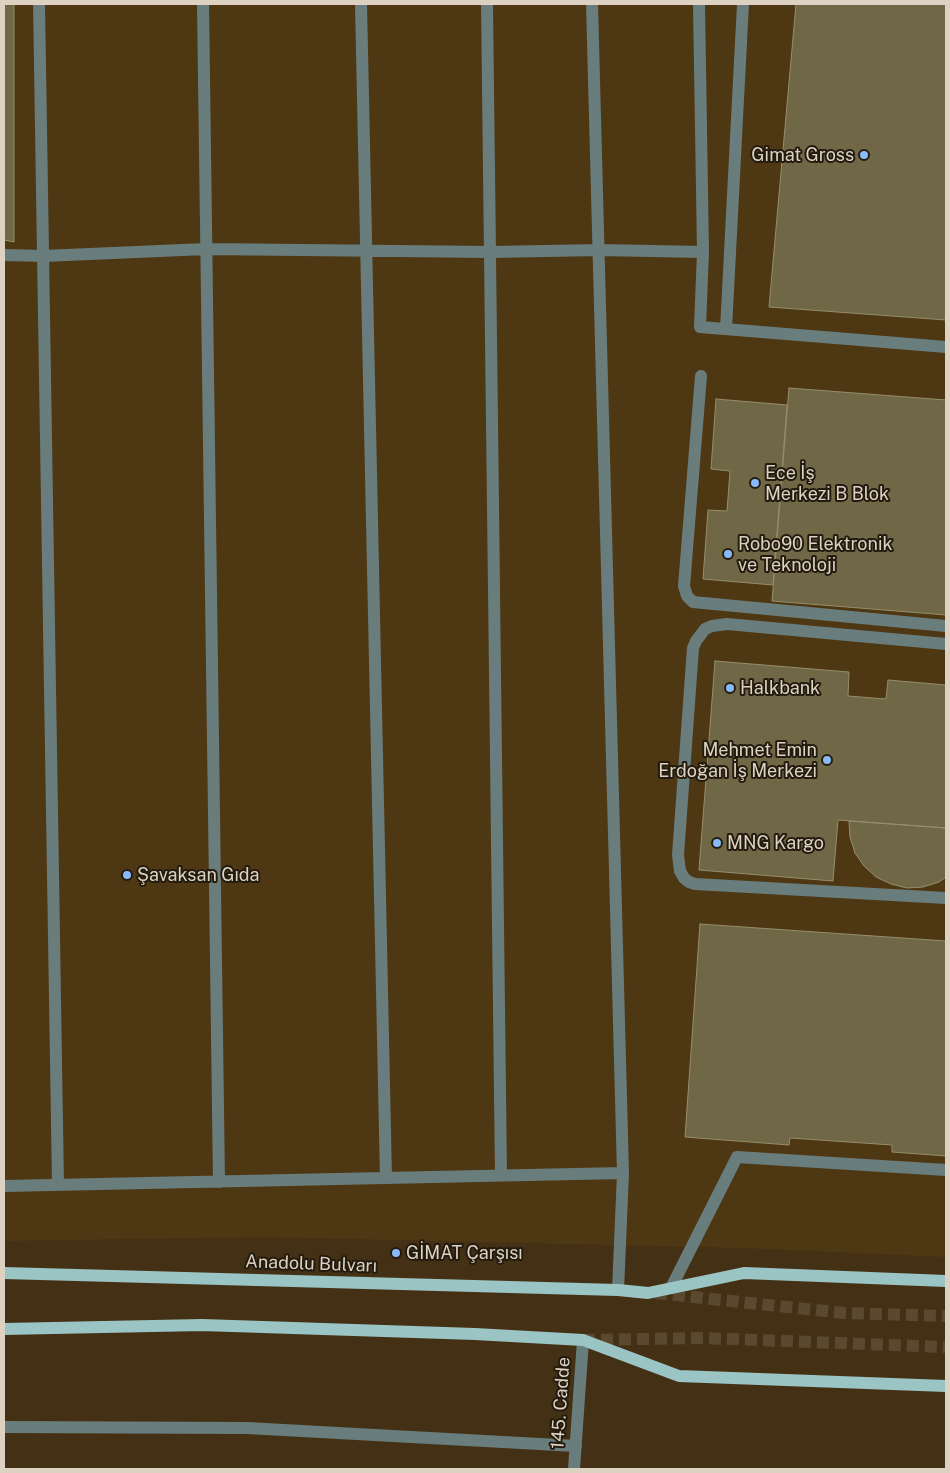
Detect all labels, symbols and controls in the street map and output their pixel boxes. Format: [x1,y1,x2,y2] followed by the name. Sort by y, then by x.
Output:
[751,144,854,166] place label: Gimat Gross
[858,149,870,161] marker: Gimat Gross
[765,462,889,504] place label: Ece İş Merkezi B Blok
[749,477,761,489] marker: Ece İş Merkezi B Blok
[738,533,893,576] place label: Robo90 Elektronik ve Teknoloji
[722,548,734,560] marker: Robo90 Elektronik ve Teknoloji
[740,677,820,699] place label: Halkbank
[724,682,736,694] marker: Halkbank
[658,739,817,782] place label: Mehmet Emin Erdoğan İş Merkezi
[821,754,833,766] marker: Mehmet Emin Erdoğan İş Merkezi
[727,832,824,854] place label: MNG Kargo
[711,837,723,849] marker: MNG Kargo
[137,864,259,886] place label: Şavaksan Gıda
[121,869,133,881] marker: Şavaksan Gıda
[406,1242,523,1264] place label: GİMAT Çarşısı
[390,1247,402,1259] marker: GİMAT Çarşısı
[245,1251,377,1277] street label: Anadolu Bulvarı
[547,1356,575,1450] street label: 145. Cadde

